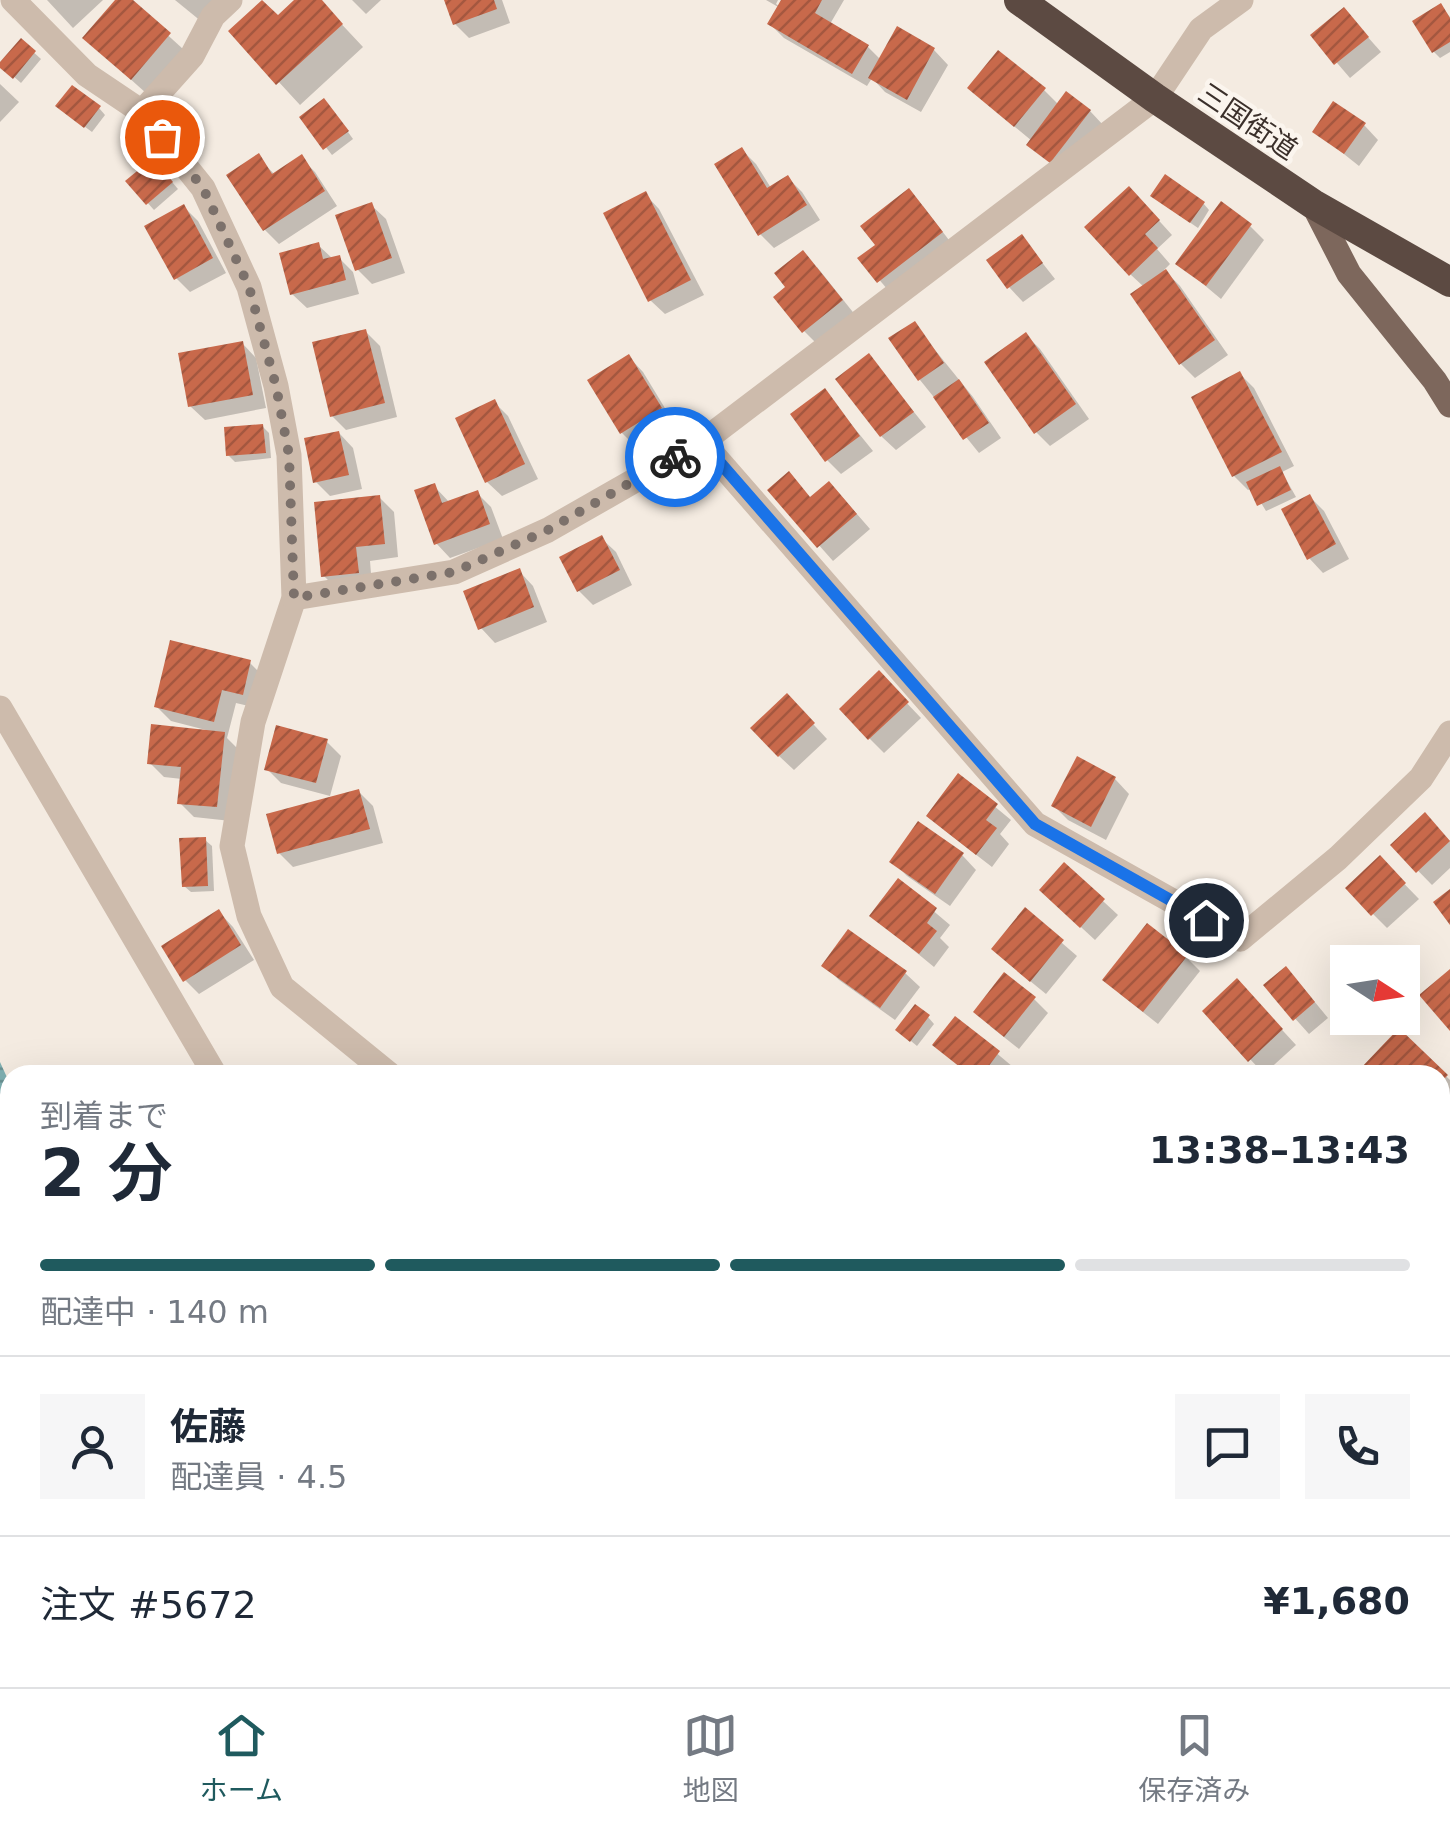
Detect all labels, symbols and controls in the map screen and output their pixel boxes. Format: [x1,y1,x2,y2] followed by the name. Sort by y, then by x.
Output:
[1192,76,1303,166] street label: 三国街道
[120,95,205,180] pin
[135,110,190,165] icon: bag
[625,407,725,507] courier
[648,430,703,485] icon: bike
[1164,878,1249,963] pin
[1179,893,1234,948] icon: home
[1330,945,1420,1035] north arrow
[1330,945,1420,1035] map controls
[40,1097,168,1135] text: 到着まで
[1149,1128,1410,1172] text: 13:38–13:43
[40,1136,173,1211] text: 2 分
[40,1293,269,1331] text: 配達中 · 140 m
[40,1394,145,1499] button: person
[1175,1394,1280,1499] button: chat
[1305,1394,1410,1499] button: phone
[170,1405,246,1449] text: 佐藤
[170,1458,347,1496] text: 配達員 · 4.5
[1263,1579,1410,1623] text: ¥1,680
[40,1583,257,1627] text: 注文 #5672
[200,1708,283,1808] tab: ホーム
[683,1708,739,1808] tab: 地図
[1138,1708,1250,1808] tab: 保存済み

